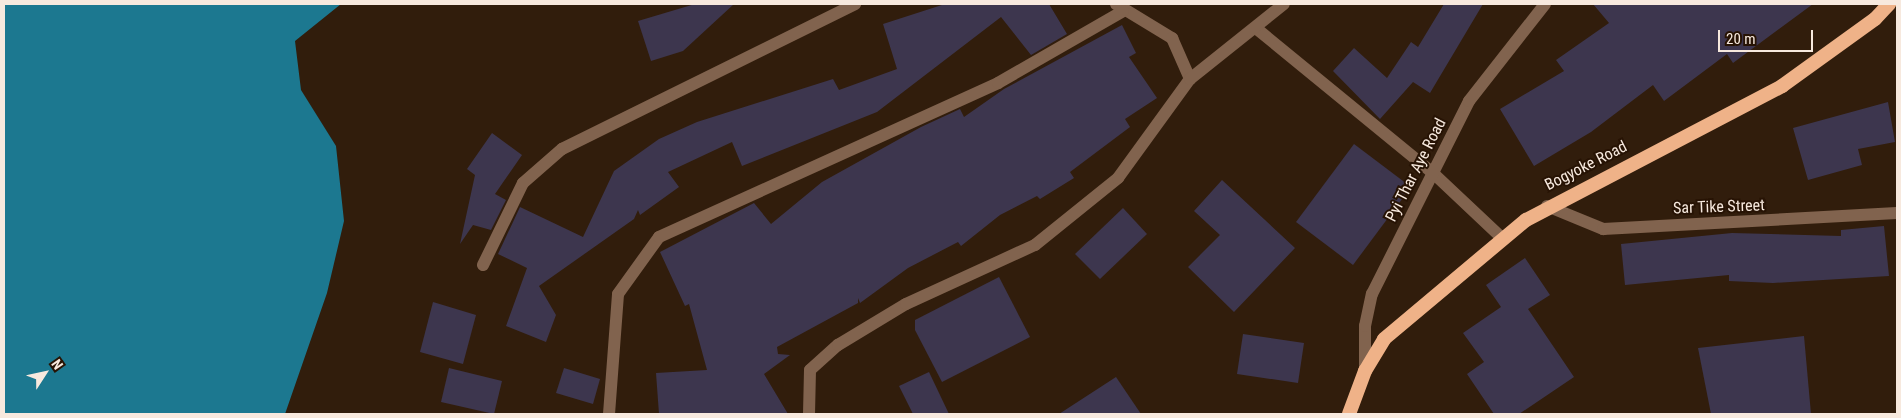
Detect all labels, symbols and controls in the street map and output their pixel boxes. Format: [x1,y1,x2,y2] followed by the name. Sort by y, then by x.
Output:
[1721,20,1816,52] scale bar
[1726,30,1756,48] text: 20 m
[1382,115,1450,225] street label: Pyi Thar Aye Road
[1542,137,1630,195] street label: Bogyoke Road
[1673,196,1765,218] street label: Sar Tike Street
[20,348,70,398] north arrow
[48,356,66,372] text: N

